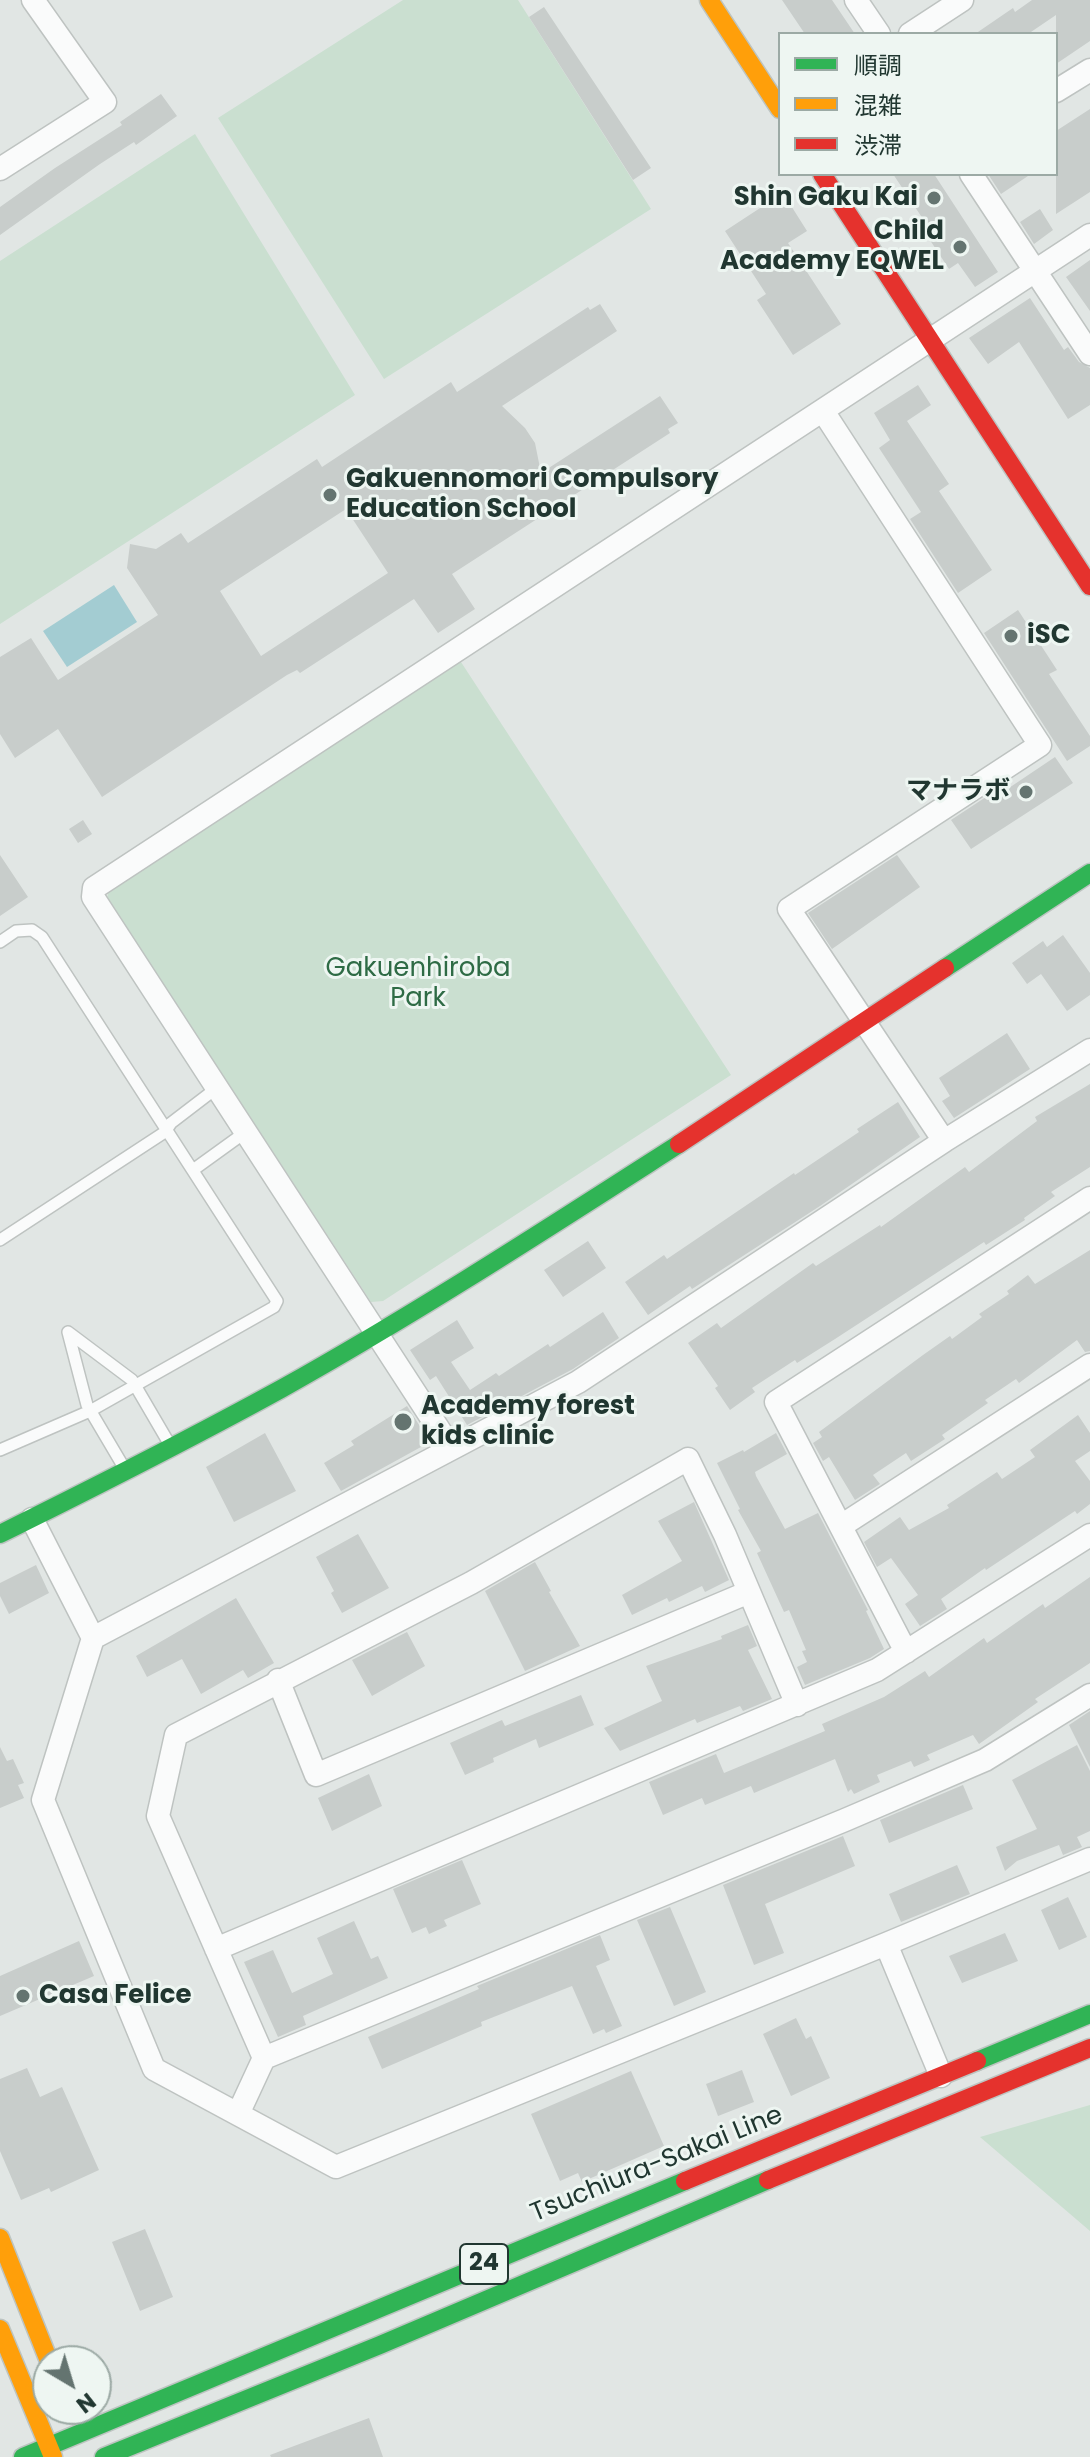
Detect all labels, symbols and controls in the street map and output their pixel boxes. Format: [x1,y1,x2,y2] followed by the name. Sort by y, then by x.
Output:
[778,32,1058,176] legend
[854,49,902,82] text: 順調
[854,89,902,122] text: 混雑
[854,129,902,162] text: 渋滞
[734,182,918,214] place label: Shin Gaku Kai
[925,189,943,207] marker: Shin Gaku Kai
[720,216,944,278] place label: Child Academy EQWEL
[951,238,969,256] marker: Child Academy EQWEL
[346,464,718,526] place label: Gakuennomori Compulsory Education School
[321,486,339,504] marker: Gakuennomori Compulsory Education School
[1027,620,1070,652] place label: iSC
[1002,627,1020,645] marker: iSC
[906,776,1010,808] place label: マナラボ
[1017,783,1035,801] marker: マナラボ
[325,953,511,1014] park label: Gakuenhiroba Park
[421,1391,635,1452] place label: Academy forest kids clinic
[392,1411,414,1433] marker: Academy forest kids clinic
[39,1980,191,2012] place label: Casa Felice
[14,1987,32,2005] marker: Casa Felice
[527,2100,787,2230] street label: Tsuchiura-Sakai Line
[460,2244,508,2284] road number: 24
[32,2345,112,2425] north arrow
[70,2385,102,2420] text: N

